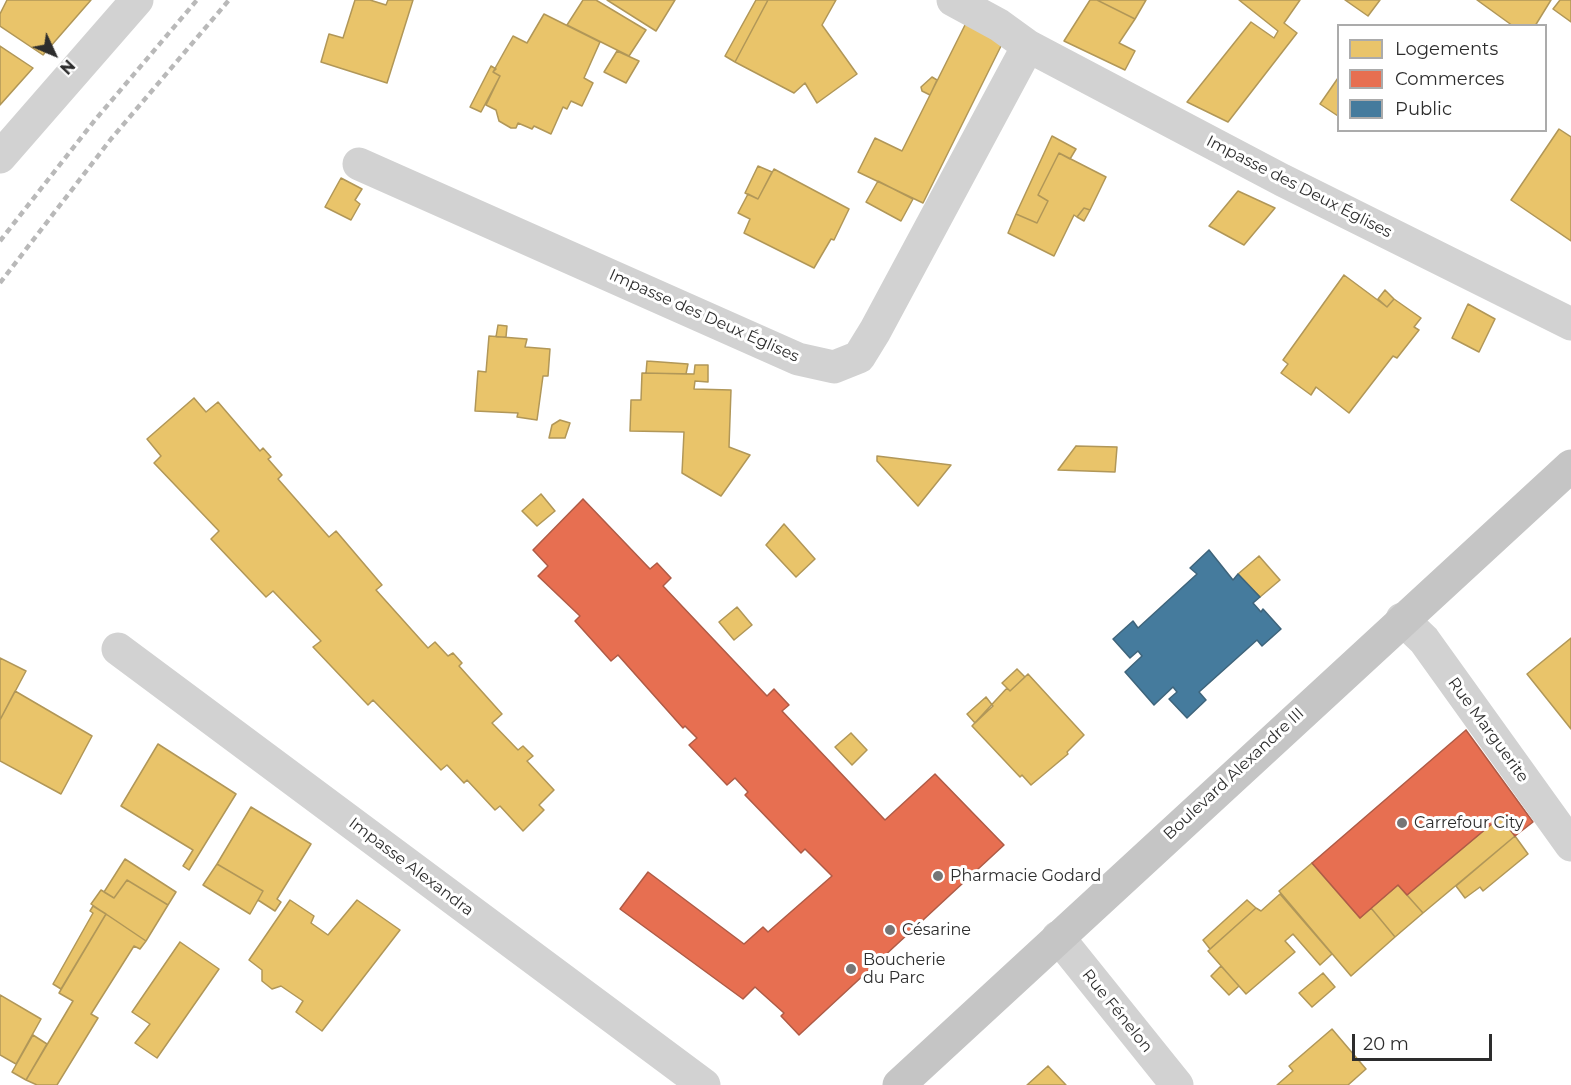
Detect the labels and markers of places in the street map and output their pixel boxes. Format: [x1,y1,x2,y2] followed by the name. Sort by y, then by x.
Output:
[1414,813,1524,833] place label: Carrefour City
[1395,816,1409,830] marker: Carrefour City
[950,866,1101,886] place label: Pharmacie Godard
[931,869,945,883] marker: Pharmacie Godard
[902,920,971,940] place label: Césarine
[883,923,897,937] marker: Césarine
[863,950,945,988] place label: Boucherie du Parc
[844,962,858,976] marker: Boucherie du Parc

